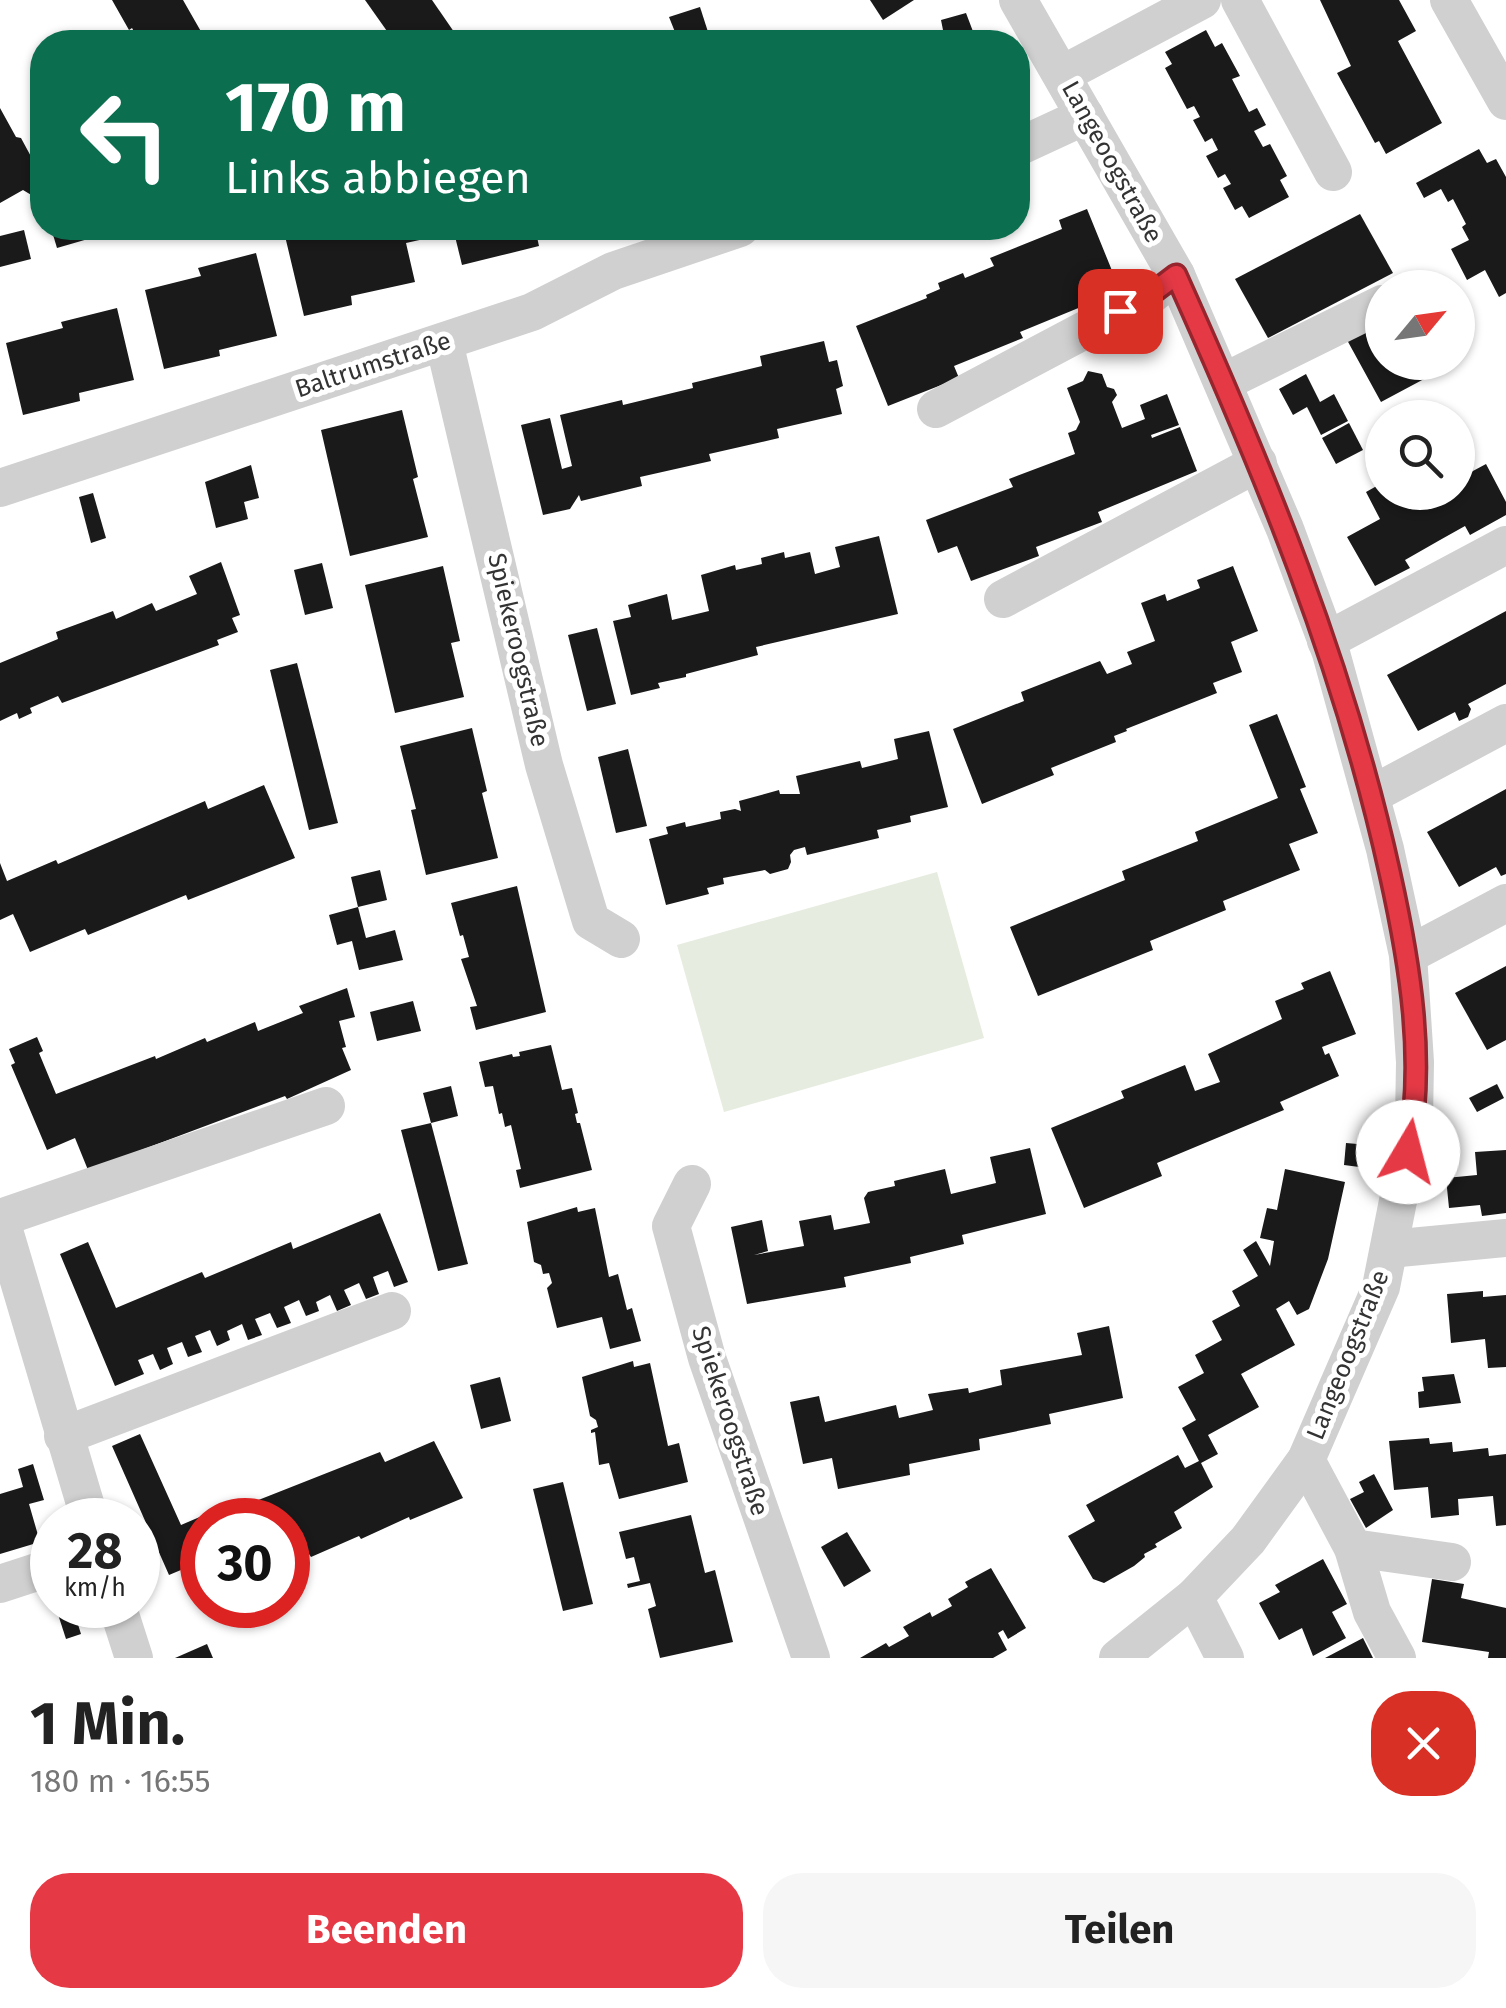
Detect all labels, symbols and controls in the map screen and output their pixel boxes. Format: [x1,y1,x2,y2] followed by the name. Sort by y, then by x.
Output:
[225,66,406,150] text: 170 m
[60,70,190,200] icon: left
[1055,76,1169,248] street label: Langeoogstraße
[225,151,531,205] text: Links abbiegen
[1078,269,1163,354] pin
[1365,270,1475,380] north arrow
[1365,270,1475,510] map controls
[1093,284,1148,339] icon: arrive
[291,326,455,404] street label: Baltrumstraße
[1365,400,1475,510] button: search
[481,550,555,750] street label: Spiekeroogstraße
[1356,1100,1460,1204] position arrow
[1300,1266,1396,1444] street label: Langeoogstraße
[685,1322,775,1520] street label: Spiekeroogstraße
[180,1498,310,1628] speed limit sign: 30
[68,1521,122,1581] text: 28
[64,1573,126,1603] text: km/h
[30,1688,185,1760] text: 1 Min.
[1371,1691,1476,1796] button: close
[30,1762,211,1800] text: 180 m · 16:55
[30,1873,743,1988] button: Beenden
[763,1873,1476,1988] button: Teilen

